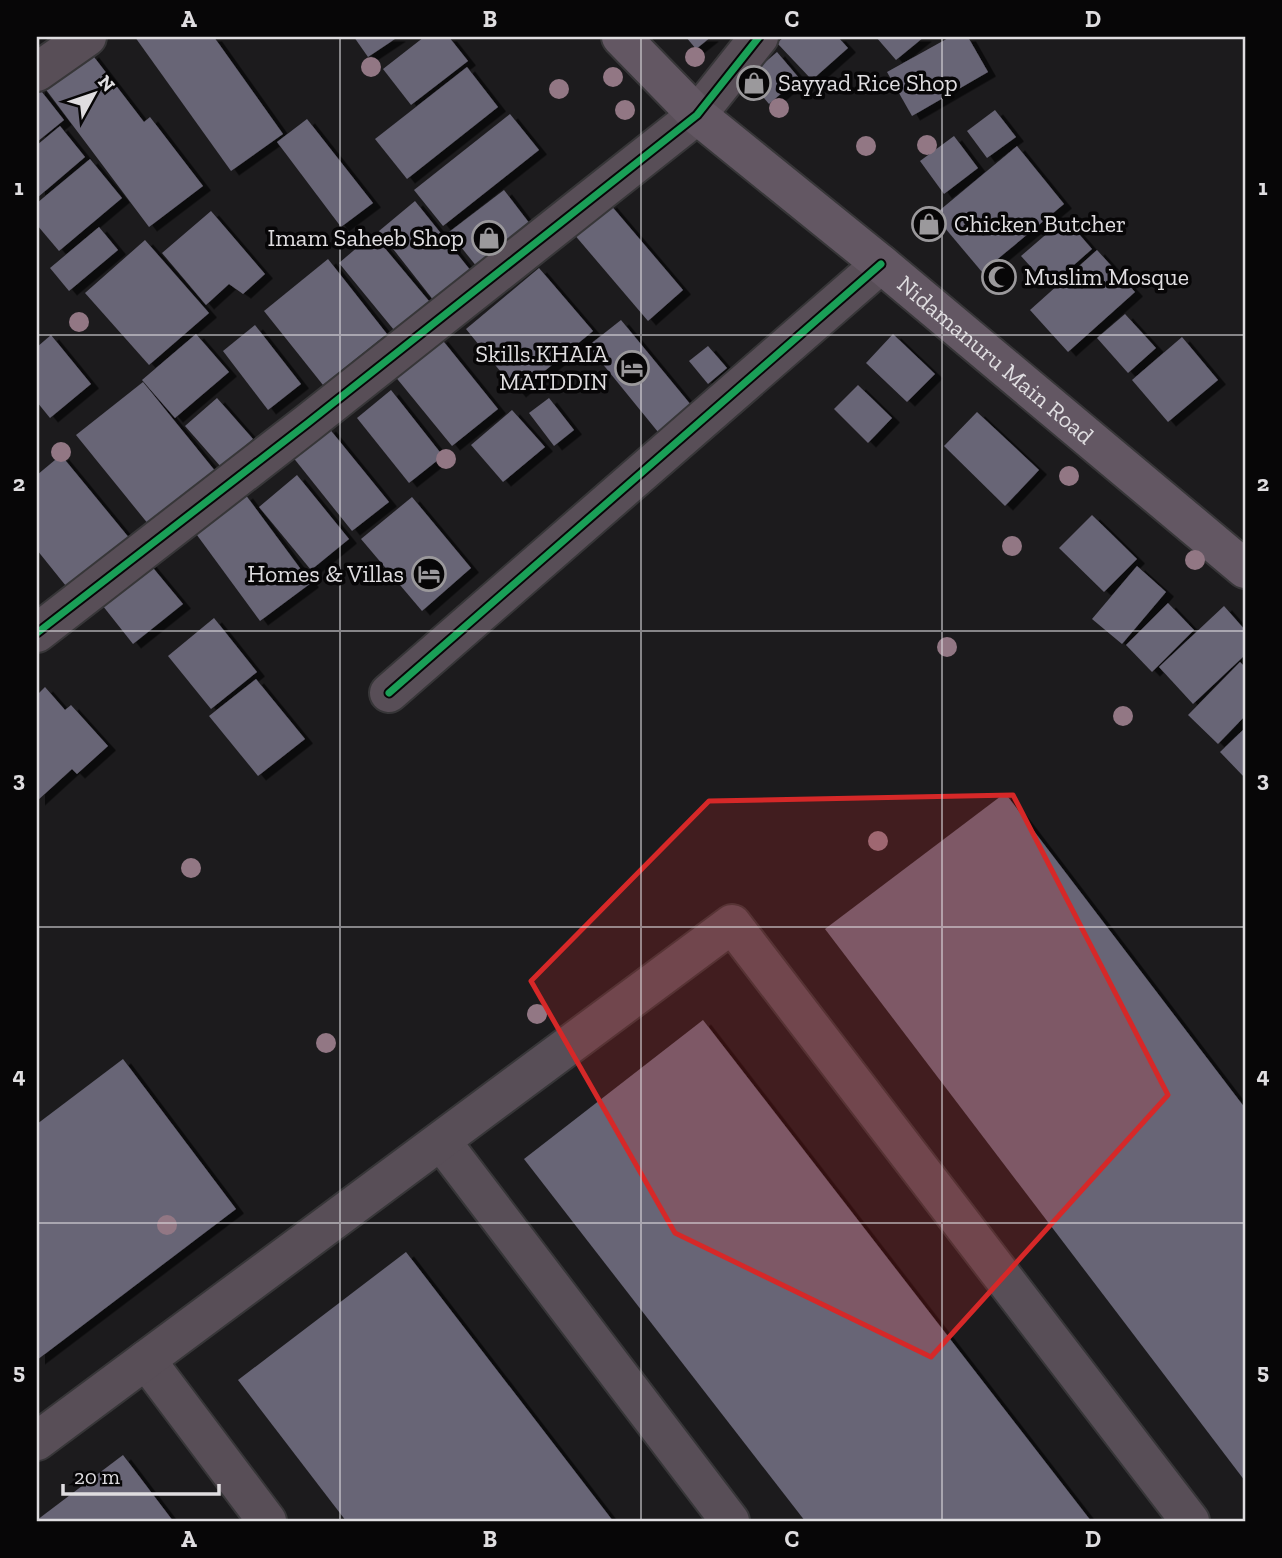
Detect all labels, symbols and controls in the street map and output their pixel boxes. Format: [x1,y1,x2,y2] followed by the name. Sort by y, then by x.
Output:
[181,5,197,33] text: A
[483,5,497,33] text: B
[785,5,799,33] text: C
[1085,5,1101,33] text: D
[60,60,130,130] north arrow
[735,64,773,102] shop icon: Sayyad Rice Shop
[778,68,958,97] place label: Sayyad Rice Shop
[93,70,120,96] text: N
[14,173,24,201] text: 1
[1258,173,1268,201] text: 1
[910,205,948,243] shop icon: Chicken Butcher
[954,209,1126,238] place label: Chicken Butcher
[470,219,508,257] shop icon: Imam Saheeb Shop
[267,223,464,252] place label: Imam Saheeb Shop
[980,258,1018,296] mosque icon: Muslim Mosque
[1024,262,1189,291] place label: Muslim Mosque
[892,269,1100,450] street label: Nidamanuru Main Road
[475,339,608,396] place label: Skills.KHAIA MATDDIN
[613,349,651,387] hotel icon: Skills.KHAIA MATDDIN
[13,469,25,497] text: 2
[1257,469,1269,497] text: 2
[410,555,448,593] hotel icon: Homes & Villas
[247,559,404,588] place label: Homes & Villas
[13,765,25,793] text: 3
[1257,765,1269,793] text: 3
[12,1061,26,1089] text: 4
[1256,1061,1270,1089] text: 4
[13,1357,25,1385] text: 5
[1257,1357,1269,1385] text: 5
[63,1453,219,1497] scale bar
[74,1464,120,1489] text: 20 m
[181,1525,197,1553] text: A
[483,1525,497,1553] text: B
[785,1525,799,1553] text: C
[1085,1525,1101,1553] text: D

